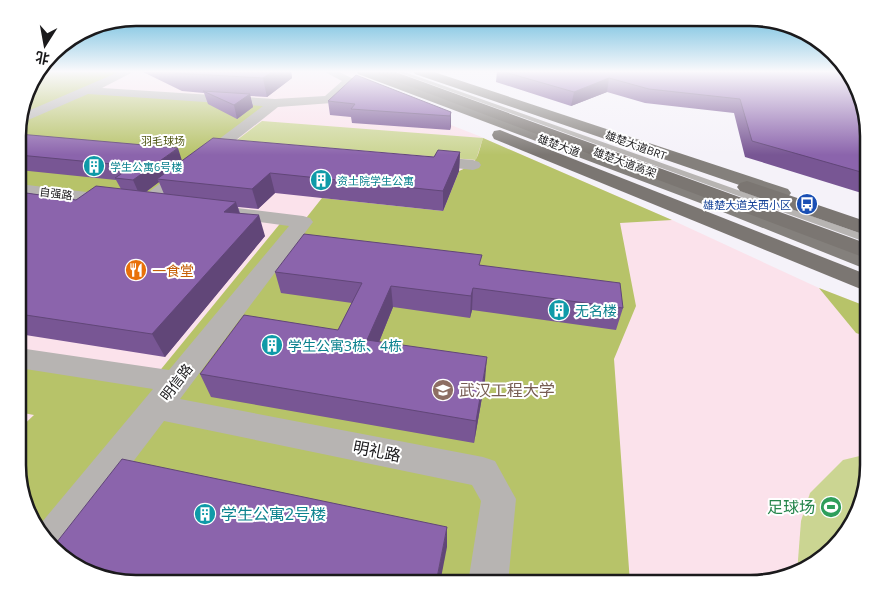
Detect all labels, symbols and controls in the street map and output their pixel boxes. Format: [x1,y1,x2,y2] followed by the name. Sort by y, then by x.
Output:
[20,20,70,70] north arrow
[34,48,51,69] text: 北
[603,127,669,163] street label: 雄楚大道BRT
[536,130,582,160] street label: 雄楚大道
[141,133,185,148] park label: 羽毛球场
[591,144,659,180] street label: 雄楚大道高架
[82,154,106,178] building icon: 学生公寓6号楼
[110,159,182,174] place label: 学生公寓6号楼
[309,168,333,192] building icon: 资土院学生公寓
[337,173,414,188] place label: 资土院学生公寓
[39,184,73,202] street label: 自强路
[795,192,819,216] bus stop icon: 雄楚大道关西小区
[703,197,791,212] place label: 雄楚大道关西小区
[124,258,148,282] restaurant icon: 一食堂
[152,261,194,280] place label: 一食堂
[547,298,571,322] building icon: 无名楼
[575,301,617,320] place label: 无名楼
[260,333,284,357] building icon: 学生公寓3栋、4栋
[288,336,402,355] place label: 学生公寓3栋、4栋
[156,360,196,404] street label: 明信路
[431,378,455,402] school or university icon: 武汉工程大学
[459,379,555,401] place label: 武汉工程大学
[351,436,403,466] street label: 明礼路
[819,495,843,519] sports icon: 足球场
[767,496,815,518] place label: 足球场
[193,502,217,526] building icon: 学生公寓2号楼
[221,503,326,525] place label: 学生公寓2号楼

